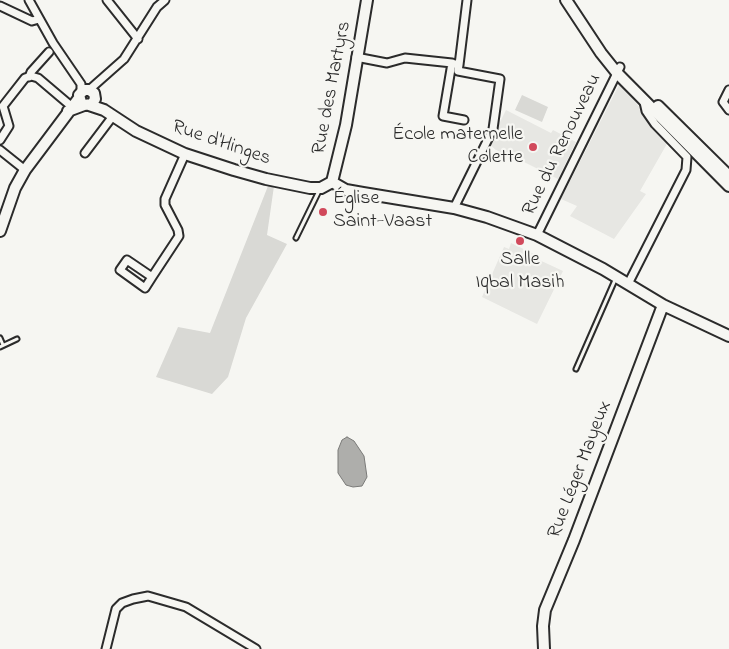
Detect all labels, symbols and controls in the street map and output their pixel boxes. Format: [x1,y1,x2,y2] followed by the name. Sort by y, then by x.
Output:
[308,19,358,157] street label: Rue des Martyrs
[518,70,608,220] street label: Rue du Renouveau
[168,116,274,172] street label: Rue d'Hinges
[392,124,523,171] place label: École maternelle Colette
[527,141,539,153] marker: École maternelle Colette
[333,188,432,235] place label: Église Saint-Vaast
[317,206,329,218] marker: Église Saint-Vaast
[514,235,526,247] marker: Salle Iqbal Masih
[476,249,564,296] place label: Salle Iqbal Masih
[544,398,618,542] street label: Rue Léger Mayeux

